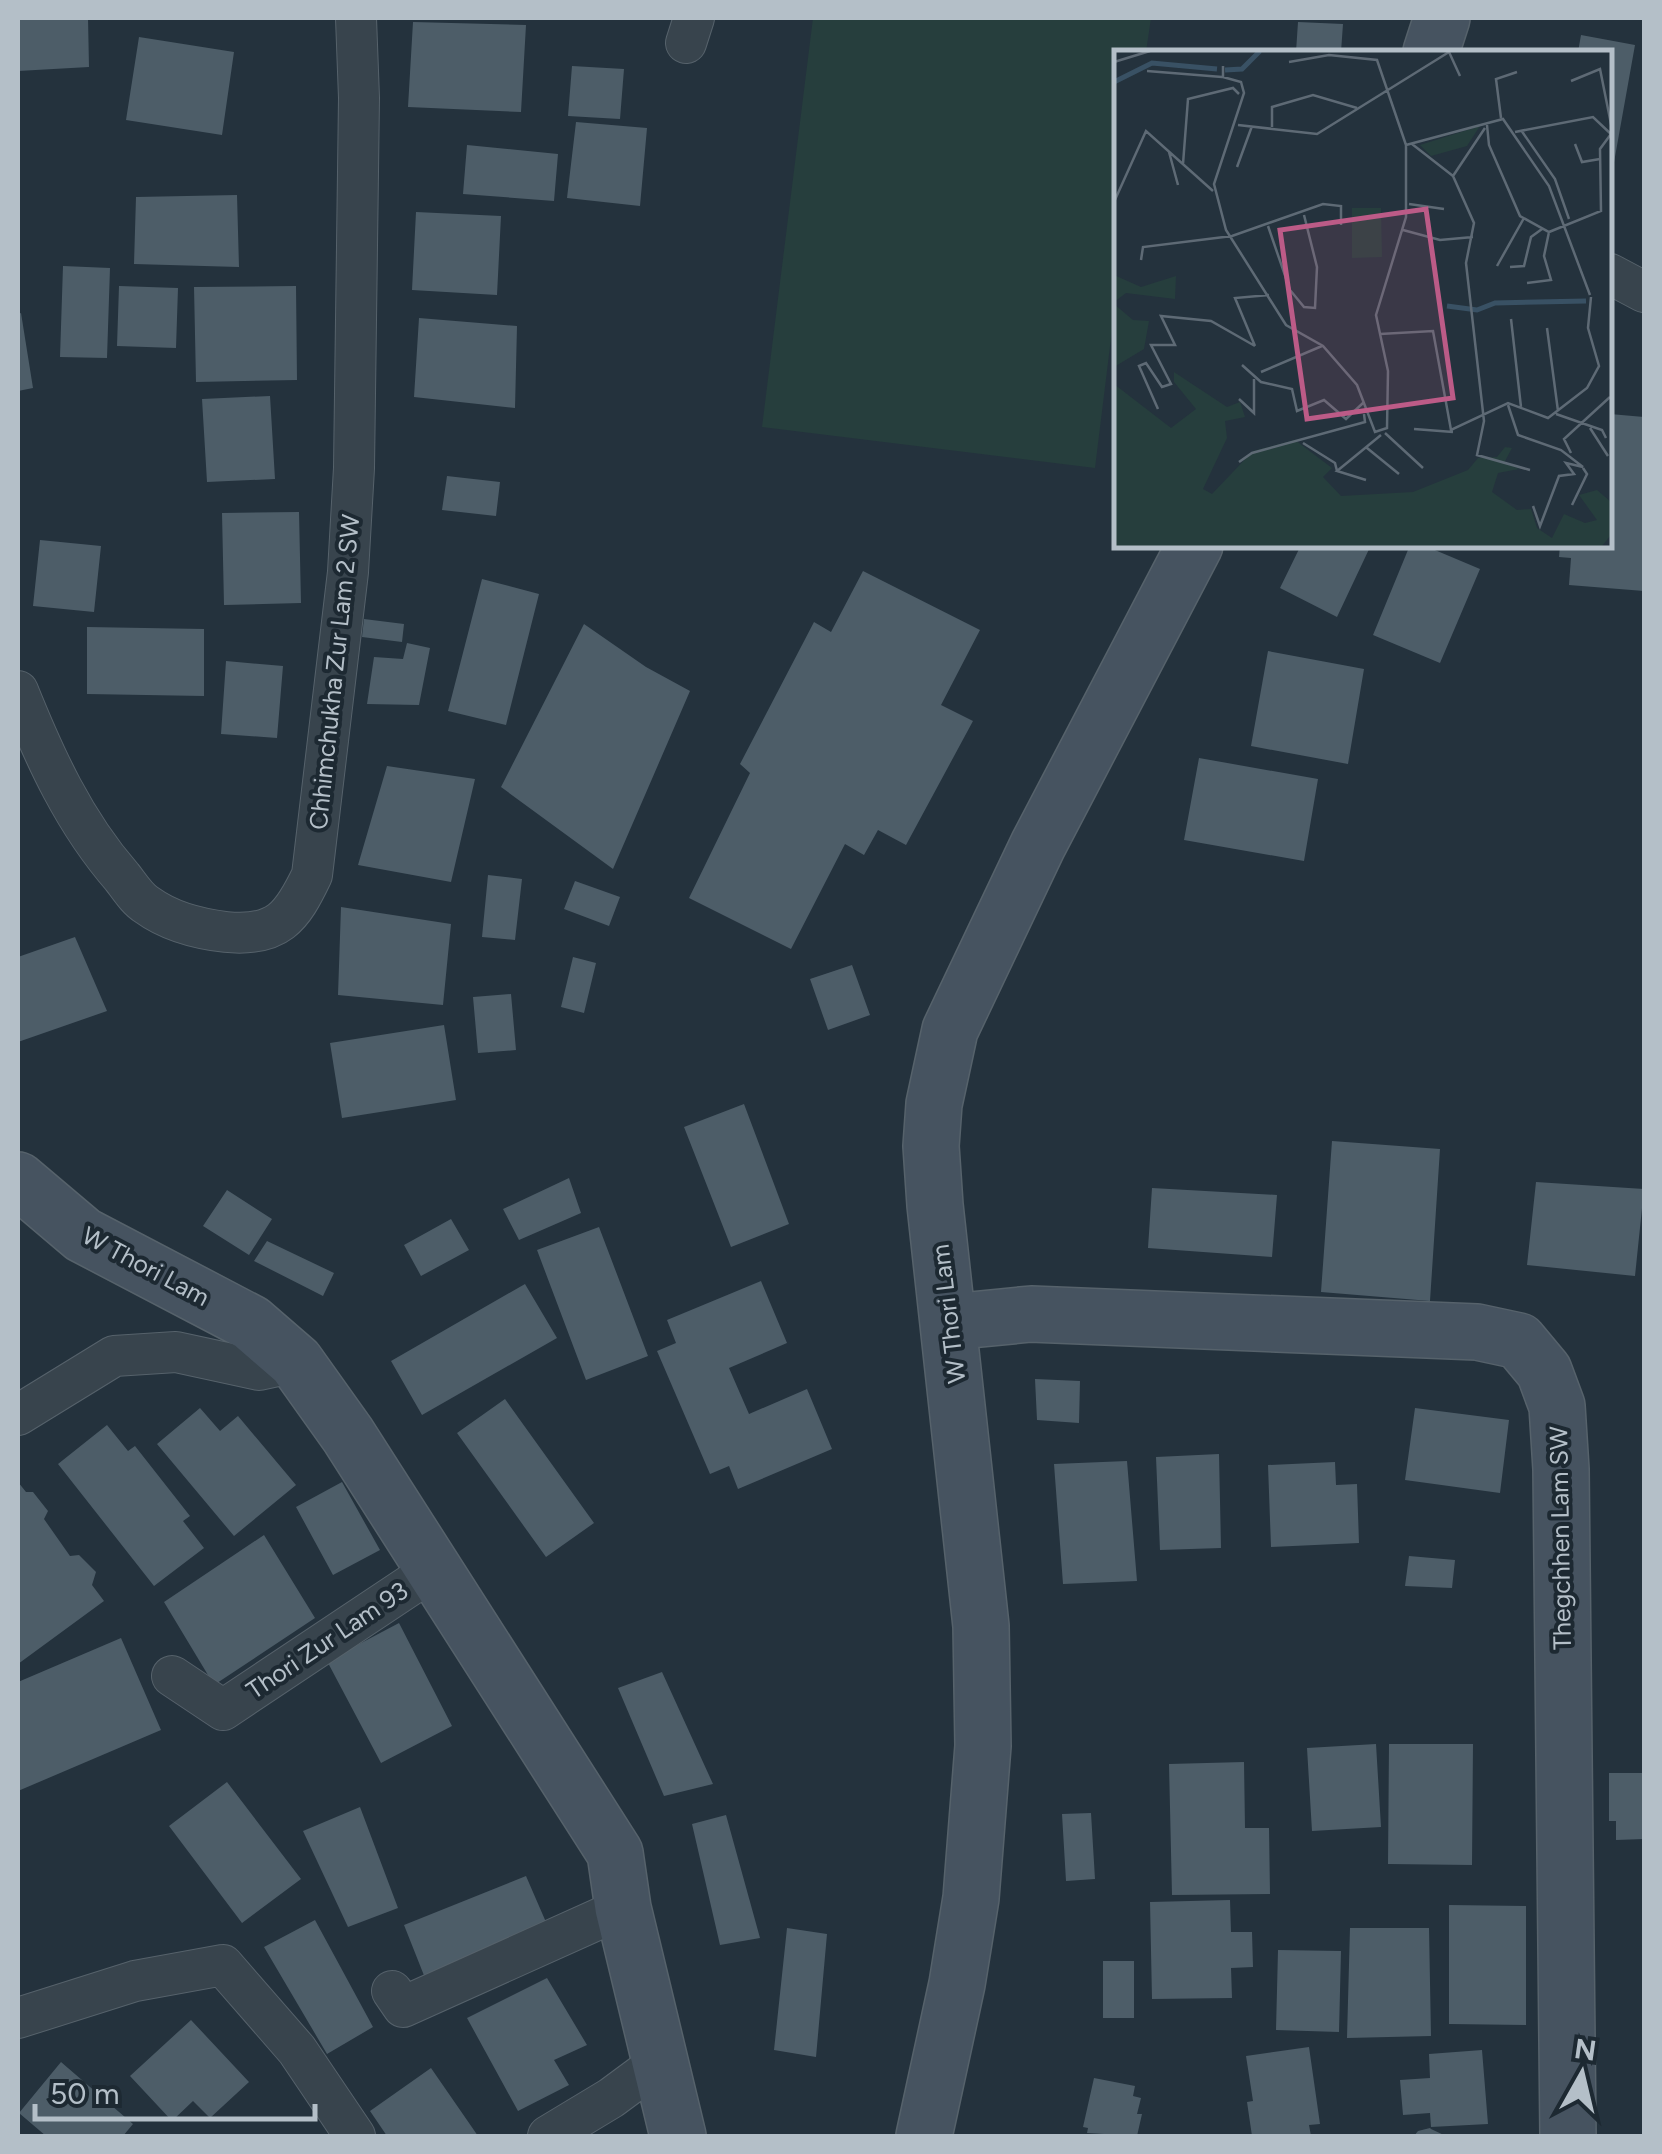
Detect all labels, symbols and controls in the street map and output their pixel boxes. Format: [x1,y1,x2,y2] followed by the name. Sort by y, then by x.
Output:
[1114,50,1612,548] inset map
[303,513,365,831] street label: Chhimchukha Zur Lam 2 SW
[77,1220,215,1312] street label: W Thori Lam
[925,1243,971,1385] street label: W Thori Lam
[1543,1426,1577,1650] street label: Thegchhen Lam SW
[241,1575,413,1705] street label: Thori Zur Lam 93
[1532,2024,1632,2124] north arrow
[1572,2031,1599,2068] text: N
[35,2059,315,2121] scale bar
[50,2075,119,2112] text: 50 m

